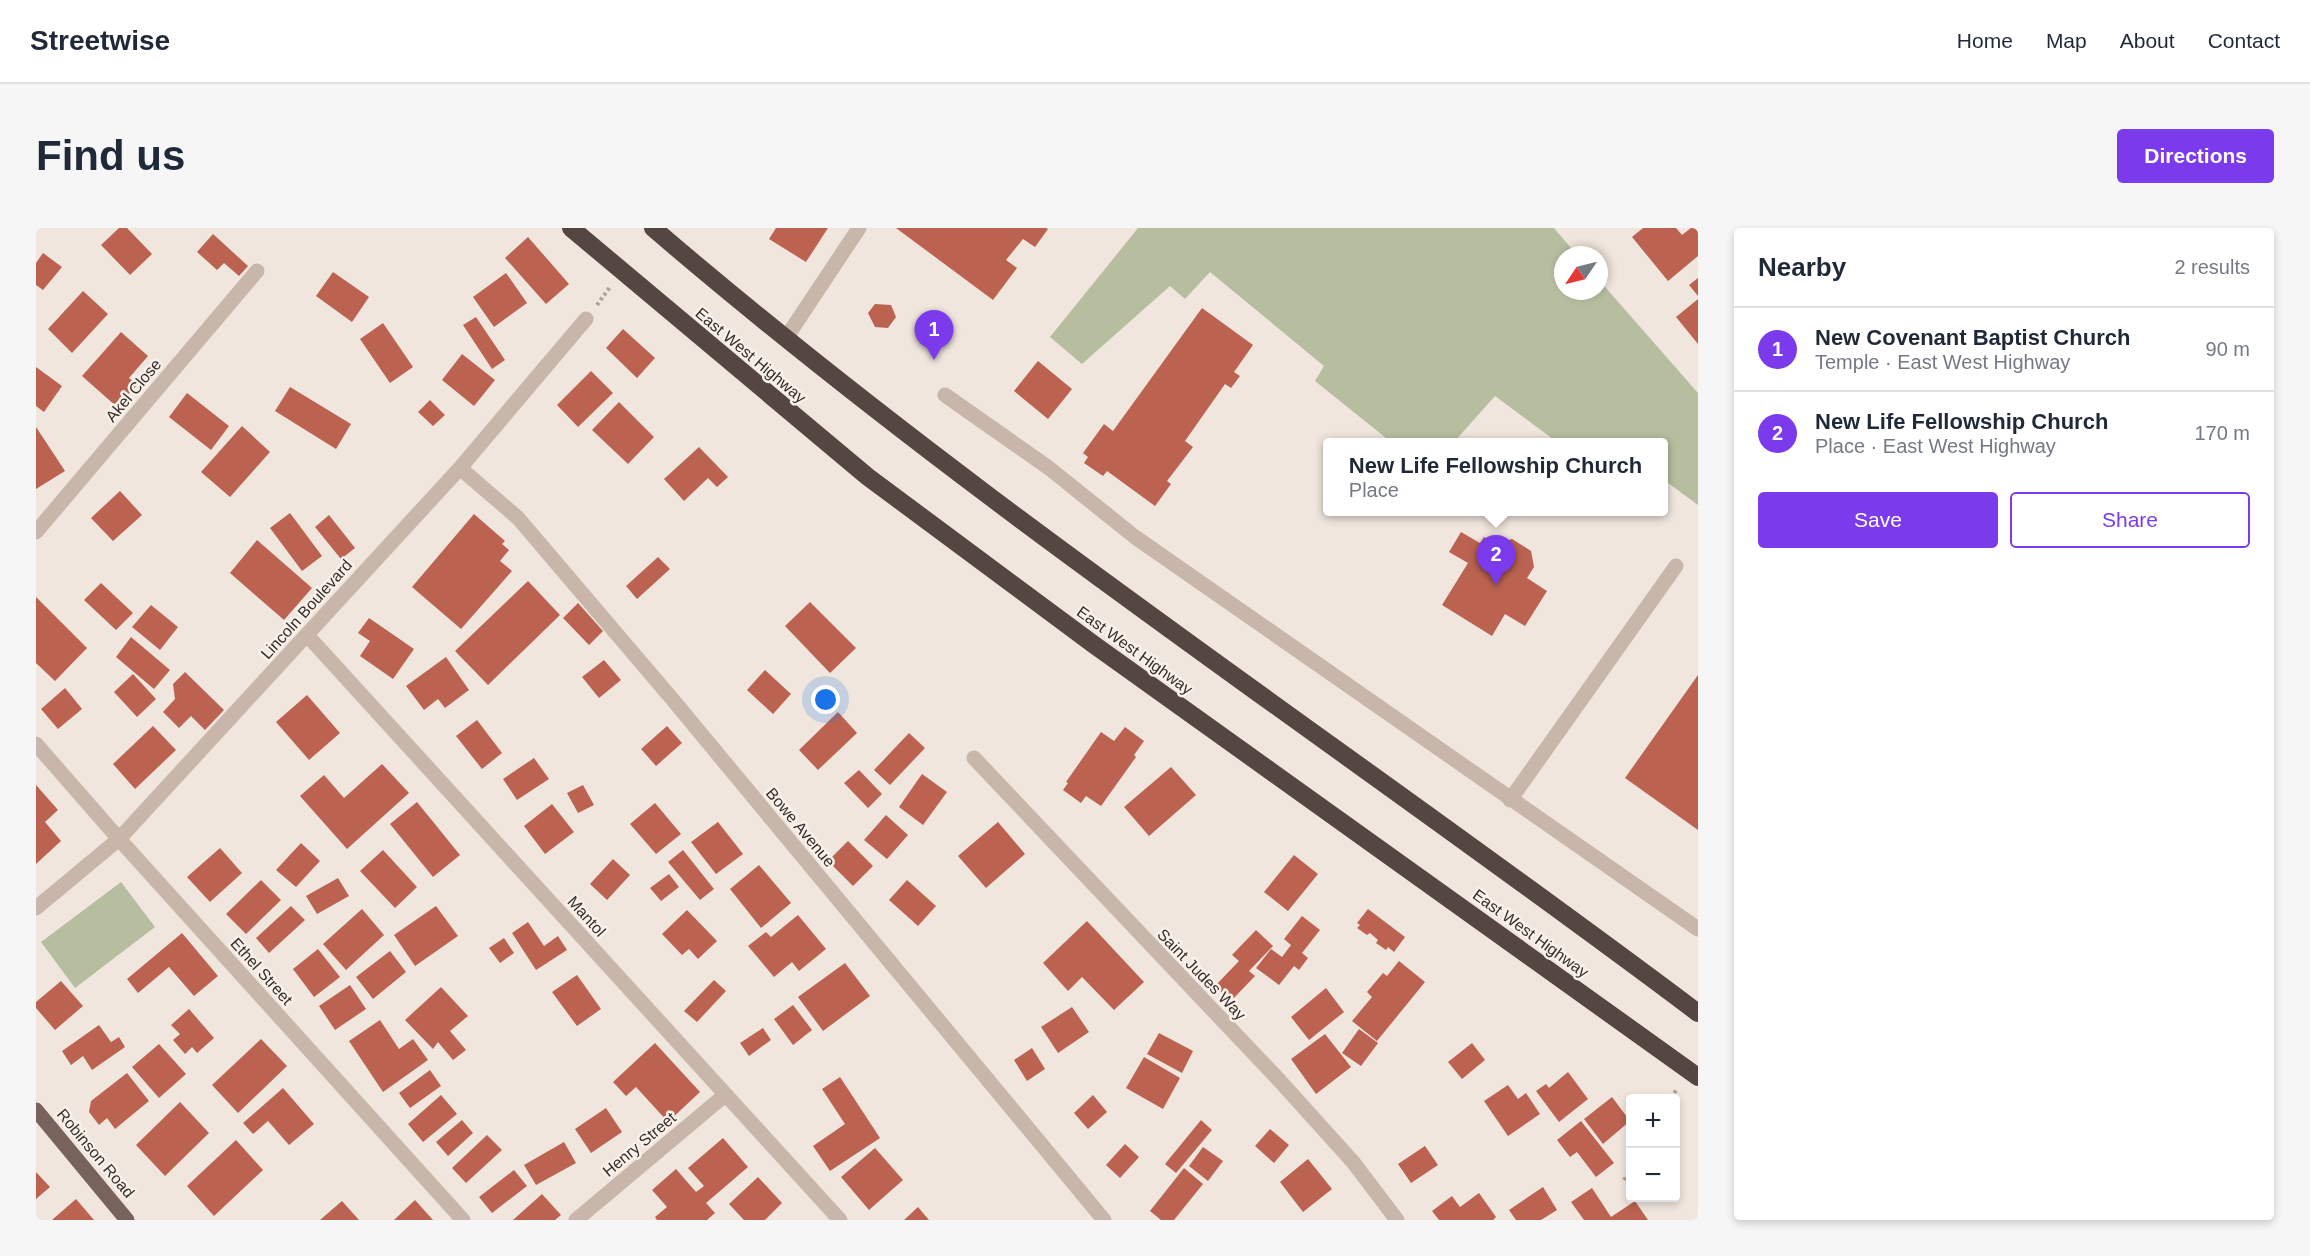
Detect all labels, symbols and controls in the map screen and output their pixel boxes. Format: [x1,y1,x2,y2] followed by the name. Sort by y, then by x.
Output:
[30,25,170,56] text: Streetwise
[1957,29,2013,52] text: Home
[2046,29,2087,52] text: Map
[2120,29,2175,52] text: About
[2208,29,2280,52] text: Contact
[2117,129,2274,183] button: Directions
[36,132,185,179] text: Find us
[1554,246,1608,300] north arrow
[1758,252,1846,282] text: Nearby
[2174,256,2250,278] text: 2 results
[692,304,809,406] street label: East West Highway
[914,310,954,360] pin: 1
[1815,325,2130,350] text: New Covenant Baptist Church
[1772,338,1783,360] text: 1
[2206,338,2250,360] text: 90 m
[1815,351,2070,373] text: Temple · East West Highway
[102,355,165,425] street label: Akel Close
[1815,409,2108,434] text: New Life Fellowship Church
[1772,422,1783,444] text: 2
[2194,422,2250,444] text: 170 m
[1815,435,2056,457] text: Place · East West Highway
[1323,438,1668,516] popup
[1349,453,1642,478] text: New Life Fellowship Church
[1349,479,1399,501] text: Place
[1758,492,1998,548] button: Save
[2010,492,2250,548] button: Share
[1476,536,1516,585] pin: 2
[257,556,355,662] street label: Lincoln Boulevard
[1074,603,1196,698] street label: East West Highway
[811,685,840,714] your location
[763,784,839,870] street label: Bowe Avenue
[1470,886,1592,981] street label: East West Highway
[564,893,609,940] street label: Mantol
[1154,925,1249,1023] street label: Saint Judes Way
[227,935,296,1008] street label: Ethel Street
[1626,1094,1680,1202] map controls
[1626,1094,1680,1148] button: +
[54,1106,138,1201] street label: Robinson Road
[599,1109,680,1180] street label: Henry Street
[1626,1148,1680,1202] button: −

